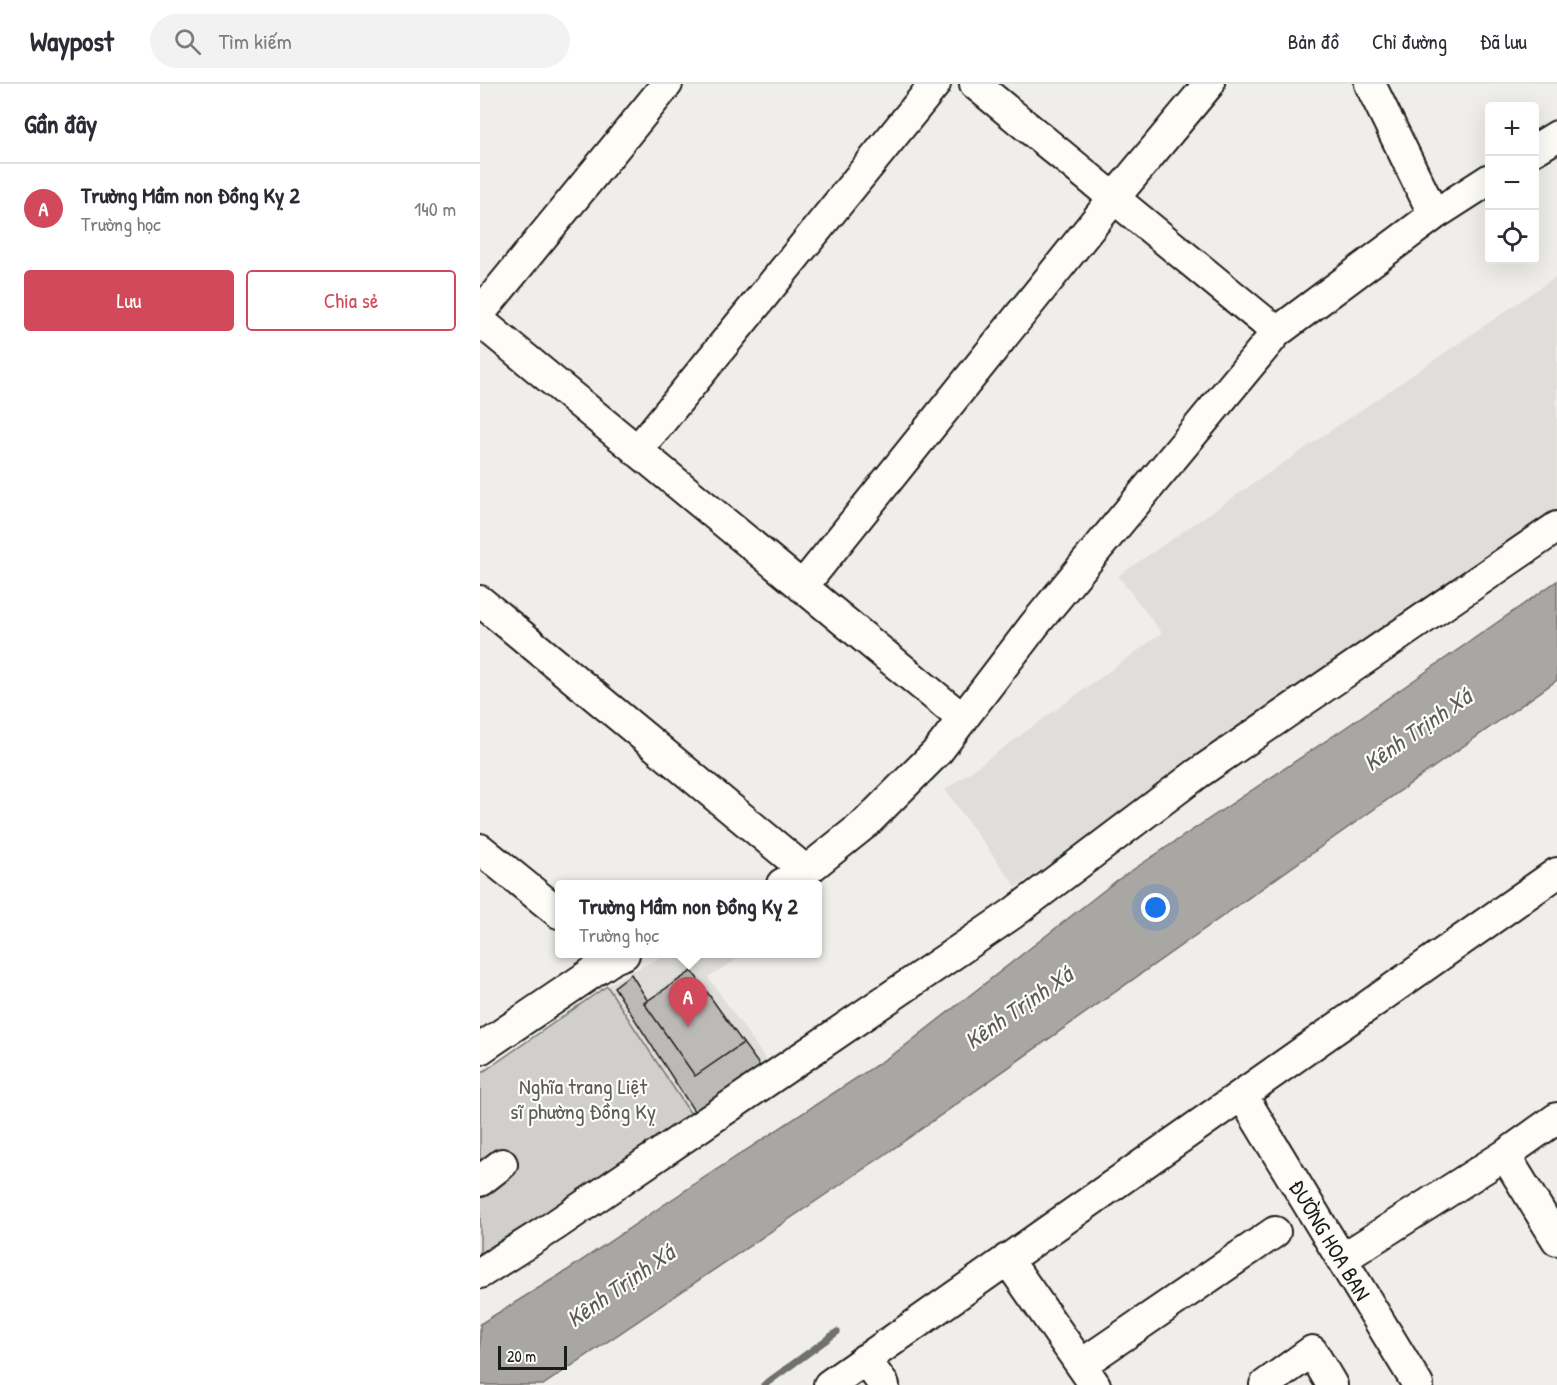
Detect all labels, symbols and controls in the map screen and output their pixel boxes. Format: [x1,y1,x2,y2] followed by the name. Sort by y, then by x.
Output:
[150,14,570,68] search box
[30,22,114,60] text: Waypost
[171,25,204,58] icon: search
[219,26,292,56] text: Tìm kiếm
[1288,27,1339,56] text: Bản đồ
[1372,27,1447,56] text: Chỉ đường
[1480,27,1527,56] text: Đã lưu
[1485,102,1539,264] map controls
[1485,102,1539,156] button: +
[24,106,97,141] text: Gần đây
[1485,156,1539,210] button: −
[81,180,300,210] text: Trường Mầm non Đồng Kỵ 2
[39,195,48,222] text: A
[414,195,456,222] text: 140 m
[81,210,161,237] text: Trường học
[1485,210,1539,264] button: locate
[24,270,234,331] button: Lưu
[246,270,456,331] button: Chia sẻ
[1357,679,1479,778] water label: Kênh Trịnh Xá
[555,880,822,958] popup
[579,891,798,921] text: Trường Mầm non Đồng Kỵ 2
[1141,893,1170,922] your location
[579,921,659,948] text: Trường học
[958,957,1080,1056] water label: Kênh Trịnh Xá
[668,978,708,1027] pin: A
[510,1071,656,1126] park label: Nghĩa trang Liệt sĩ phường Đồng Kỵ
[1282,1174,1378,1306] street label: ĐƯỜNG HOA BAN
[560,1235,682,1334] water label: Kênh Trịnh Xá
[498,1343,567,1370] scale bar
[507,1345,536,1367] text: 20 m

